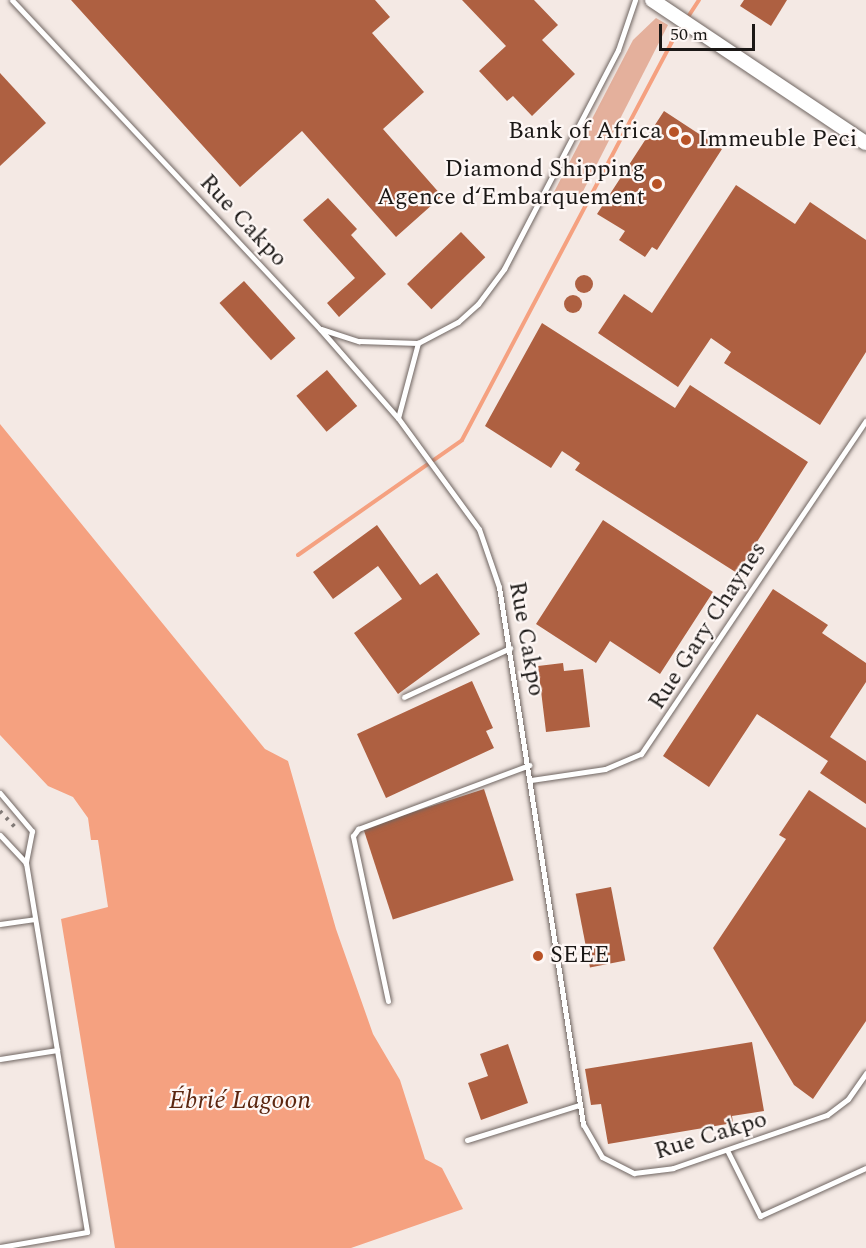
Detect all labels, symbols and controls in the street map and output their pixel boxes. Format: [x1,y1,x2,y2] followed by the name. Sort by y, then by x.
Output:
[662,12,758,50] scale bar
[670,21,708,48] text: 50 m
[508,118,662,146] place label: Bank of Africa
[667,125,681,139] marker: Bank of Africa
[698,126,857,154] place label: Immeuble Peci
[679,133,693,147] marker: Immeuble Peci
[377,156,645,212] place label: Diamond Shipping Agence d‘Embarquement
[193,169,293,273] street label: Rue Cakpo
[650,177,664,191] marker: Diamond Shipping Agence d‘Embarquement
[643,537,773,715] street label: Rue Gary Chaynes
[502,579,550,699] street label: Rue Cakpo
[550,942,610,970] place label: SEEE
[531,949,545,963] marker: SEEE
[169,1085,311,1117] water label: Ébrié Lagoon
[651,1105,771,1167] street label: Rue Cakpo

